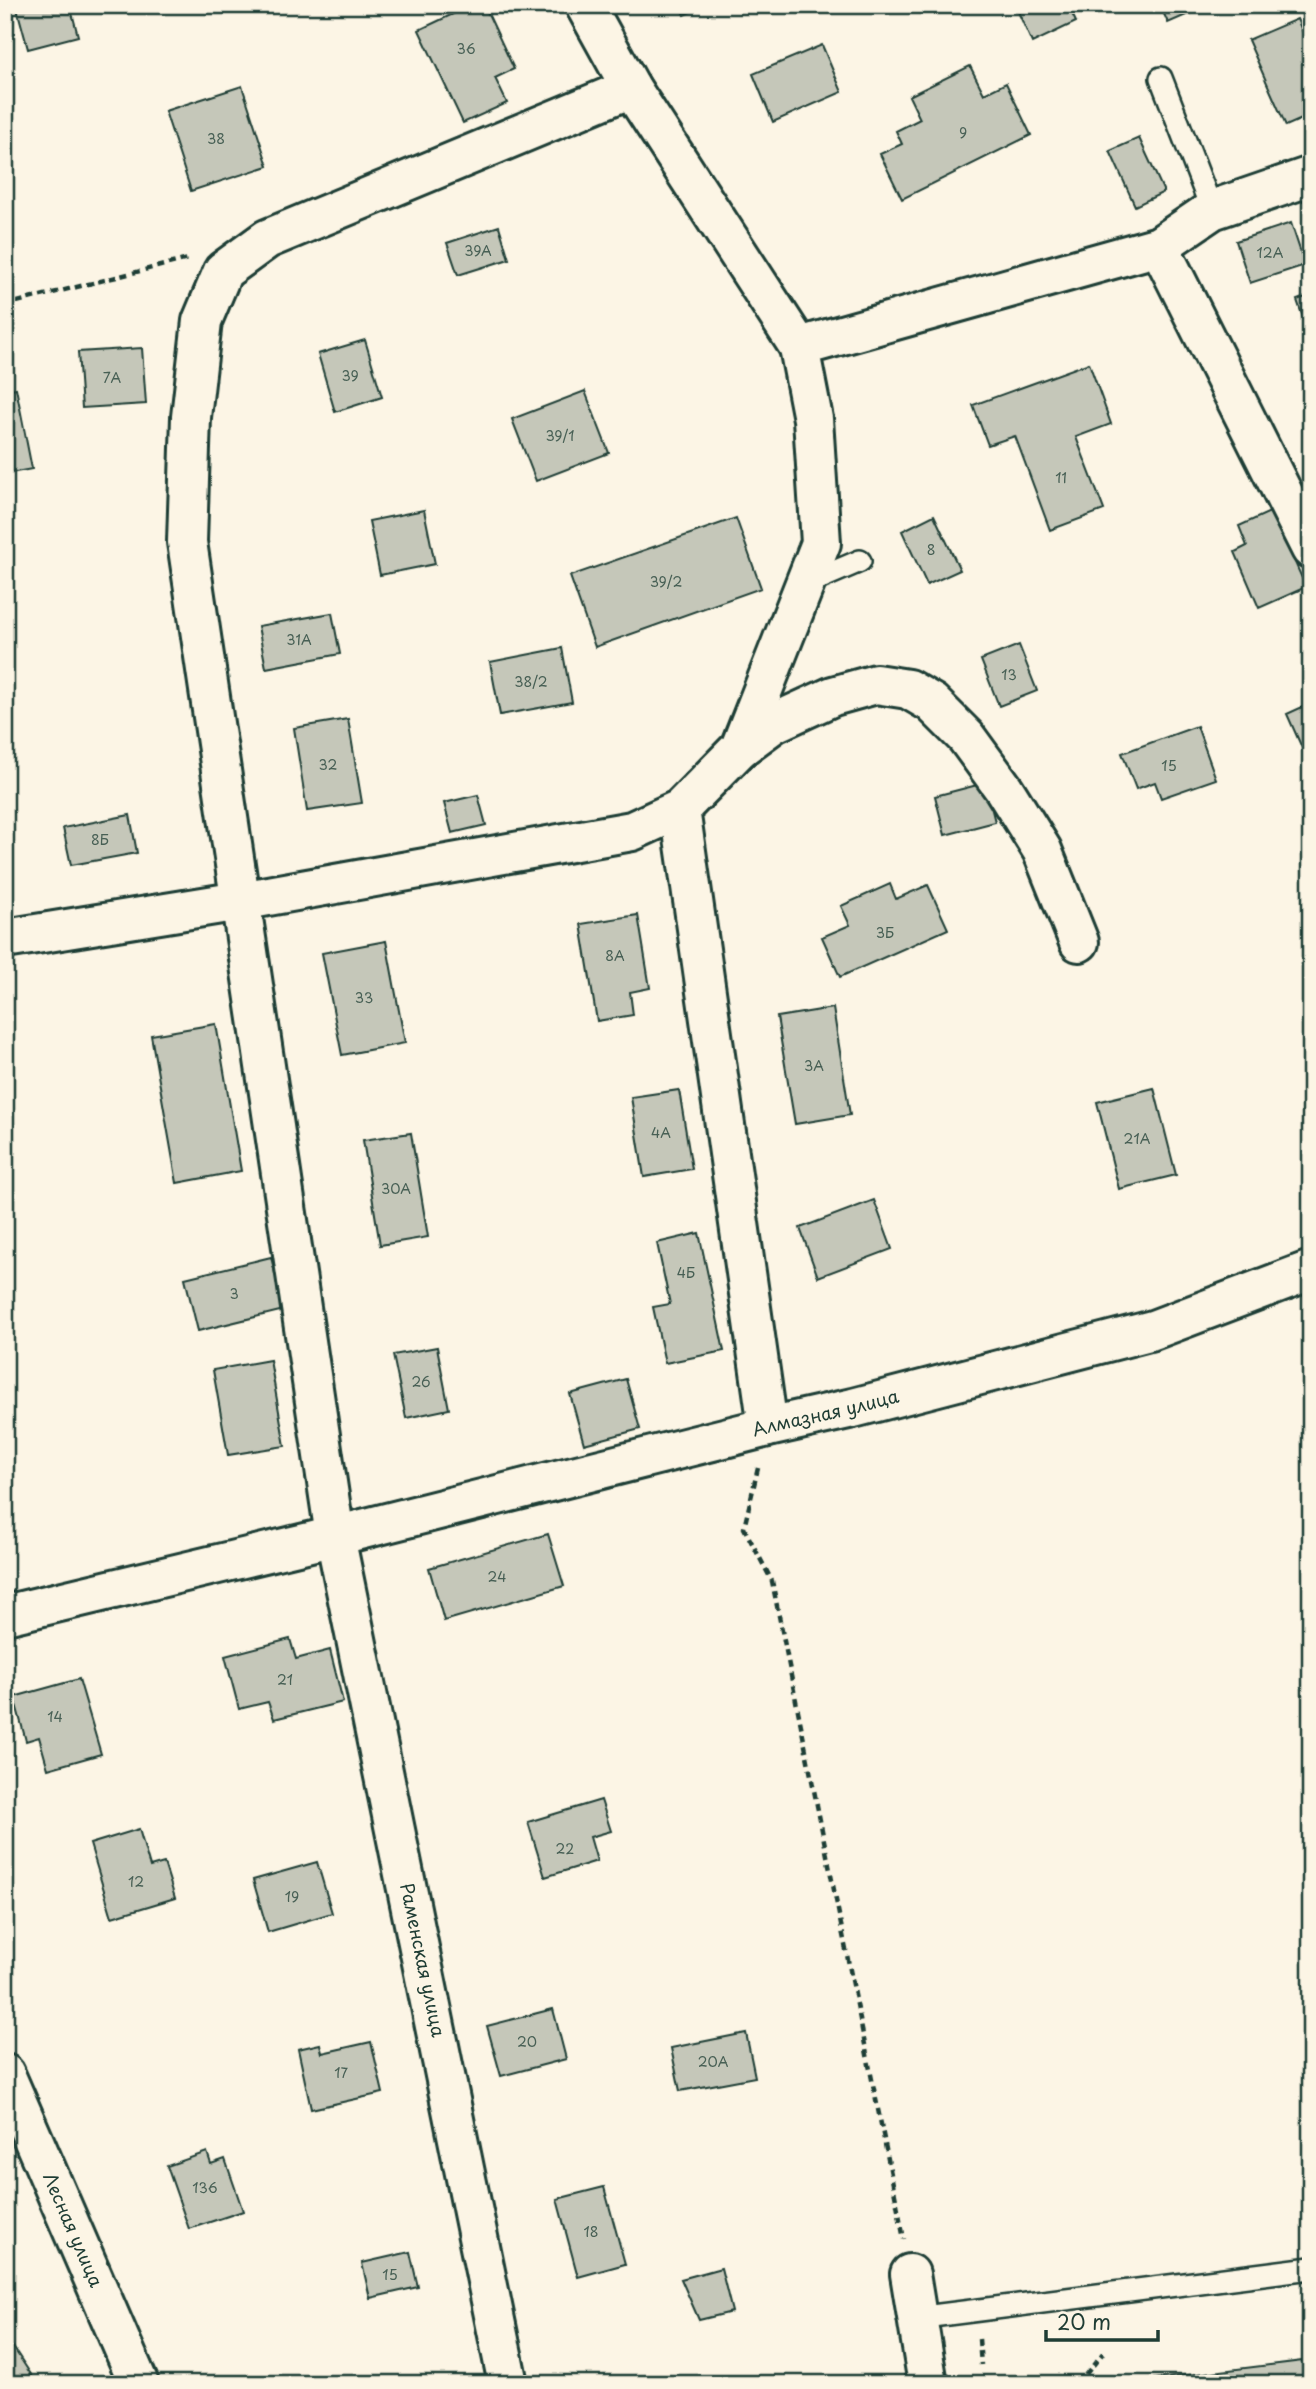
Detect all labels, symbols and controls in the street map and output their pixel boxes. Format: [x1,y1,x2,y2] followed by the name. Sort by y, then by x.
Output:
[456,38,476,59] house number: 36
[959,122,967,143] house number: 9
[207,128,225,149] house number: 38
[464,240,492,261] house number: 39А
[1257,242,1284,263] house number: 12А
[341,365,359,386] house number: 39
[103,367,122,388] house number: 7А
[545,425,575,446] house number: 39/1
[1055,467,1067,488] house number: 11
[927,539,935,560] house number: 8
[650,571,682,592] house number: 39/2
[286,629,312,650] house number: 31А
[1001,664,1017,685] house number: 13
[514,671,548,692] house number: 38/2
[319,754,337,775] house number: 32
[1161,755,1177,776] house number: 15
[91,829,109,850] house number: 8Б
[876,922,894,943] house number: 3Б
[605,945,625,966] house number: 8А
[355,987,373,1008] house number: 33
[804,1055,824,1076] house number: 3А
[651,1122,671,1143] house number: 4А
[1124,1128,1151,1149] house number: 21А
[381,1178,411,1199] house number: 30А
[677,1262,695,1283] house number: 4Б
[229,1283,239,1304] house number: 3
[411,1371,431,1392] house number: 26
[749,1381,902,1442] street label: Алмазная улица
[488,1566,506,1587] house number: 24
[277,1669,293,1690] house number: 21
[47,1706,63,1727] house number: 14
[556,1838,574,1859] house number: 22
[128,1871,144,1892] house number: 12
[394,1880,453,2040] street label: Раменская улица
[285,1886,299,1907] house number: 19
[517,2031,537,2052] house number: 20
[698,2051,729,2072] house number: 20А
[334,2062,348,2083] house number: 17
[37,2168,111,2292] street label: Лесная улица
[192,2177,218,2198] house number: 136
[583,2221,599,2242] house number: 18
[382,2264,398,2285] house number: 15
[1046,2298,1158,2342] scale bar
[1057,2305,1111,2337] text: 20 m

